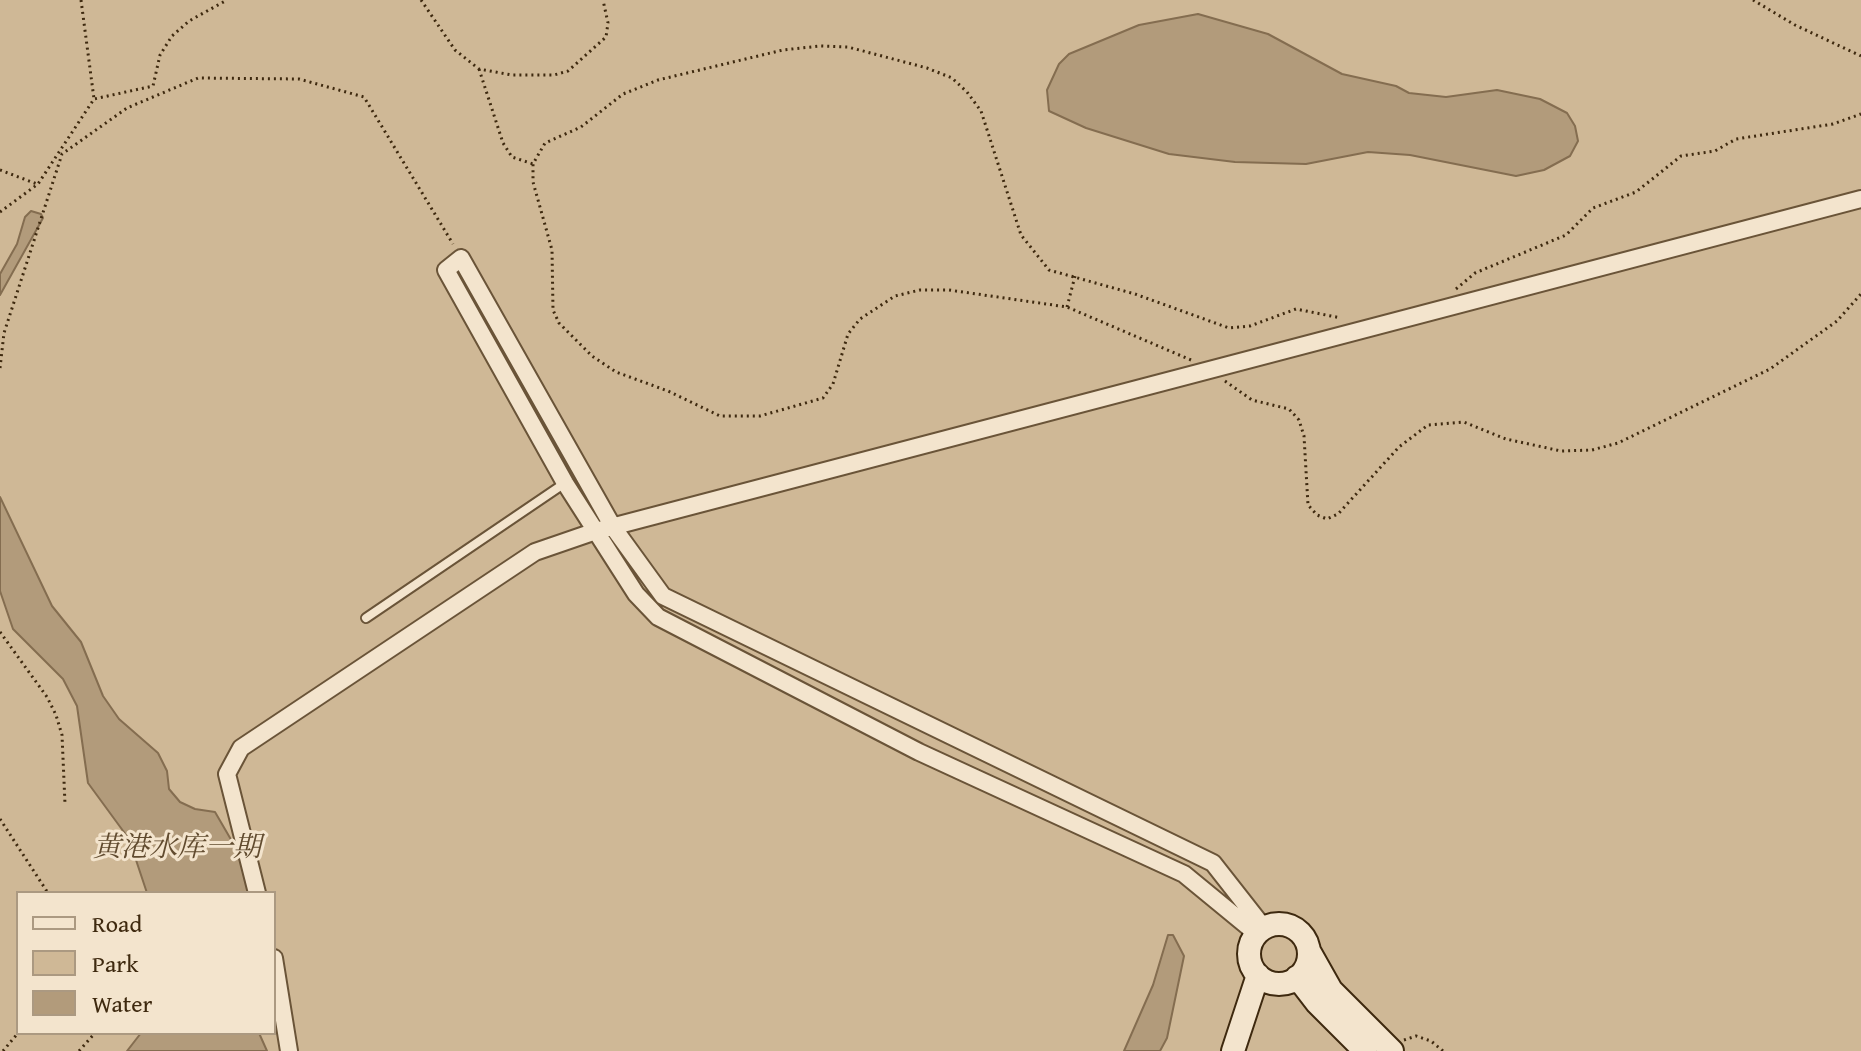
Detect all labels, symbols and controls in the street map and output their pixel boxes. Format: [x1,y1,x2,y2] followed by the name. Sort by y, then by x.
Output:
[93,832,261,866] water label: 黄港水库一期
[16,891,276,1035] legend
[92,906,142,941] text: Road
[92,946,138,981] text: Park
[92,986,152,1021] text: Water

